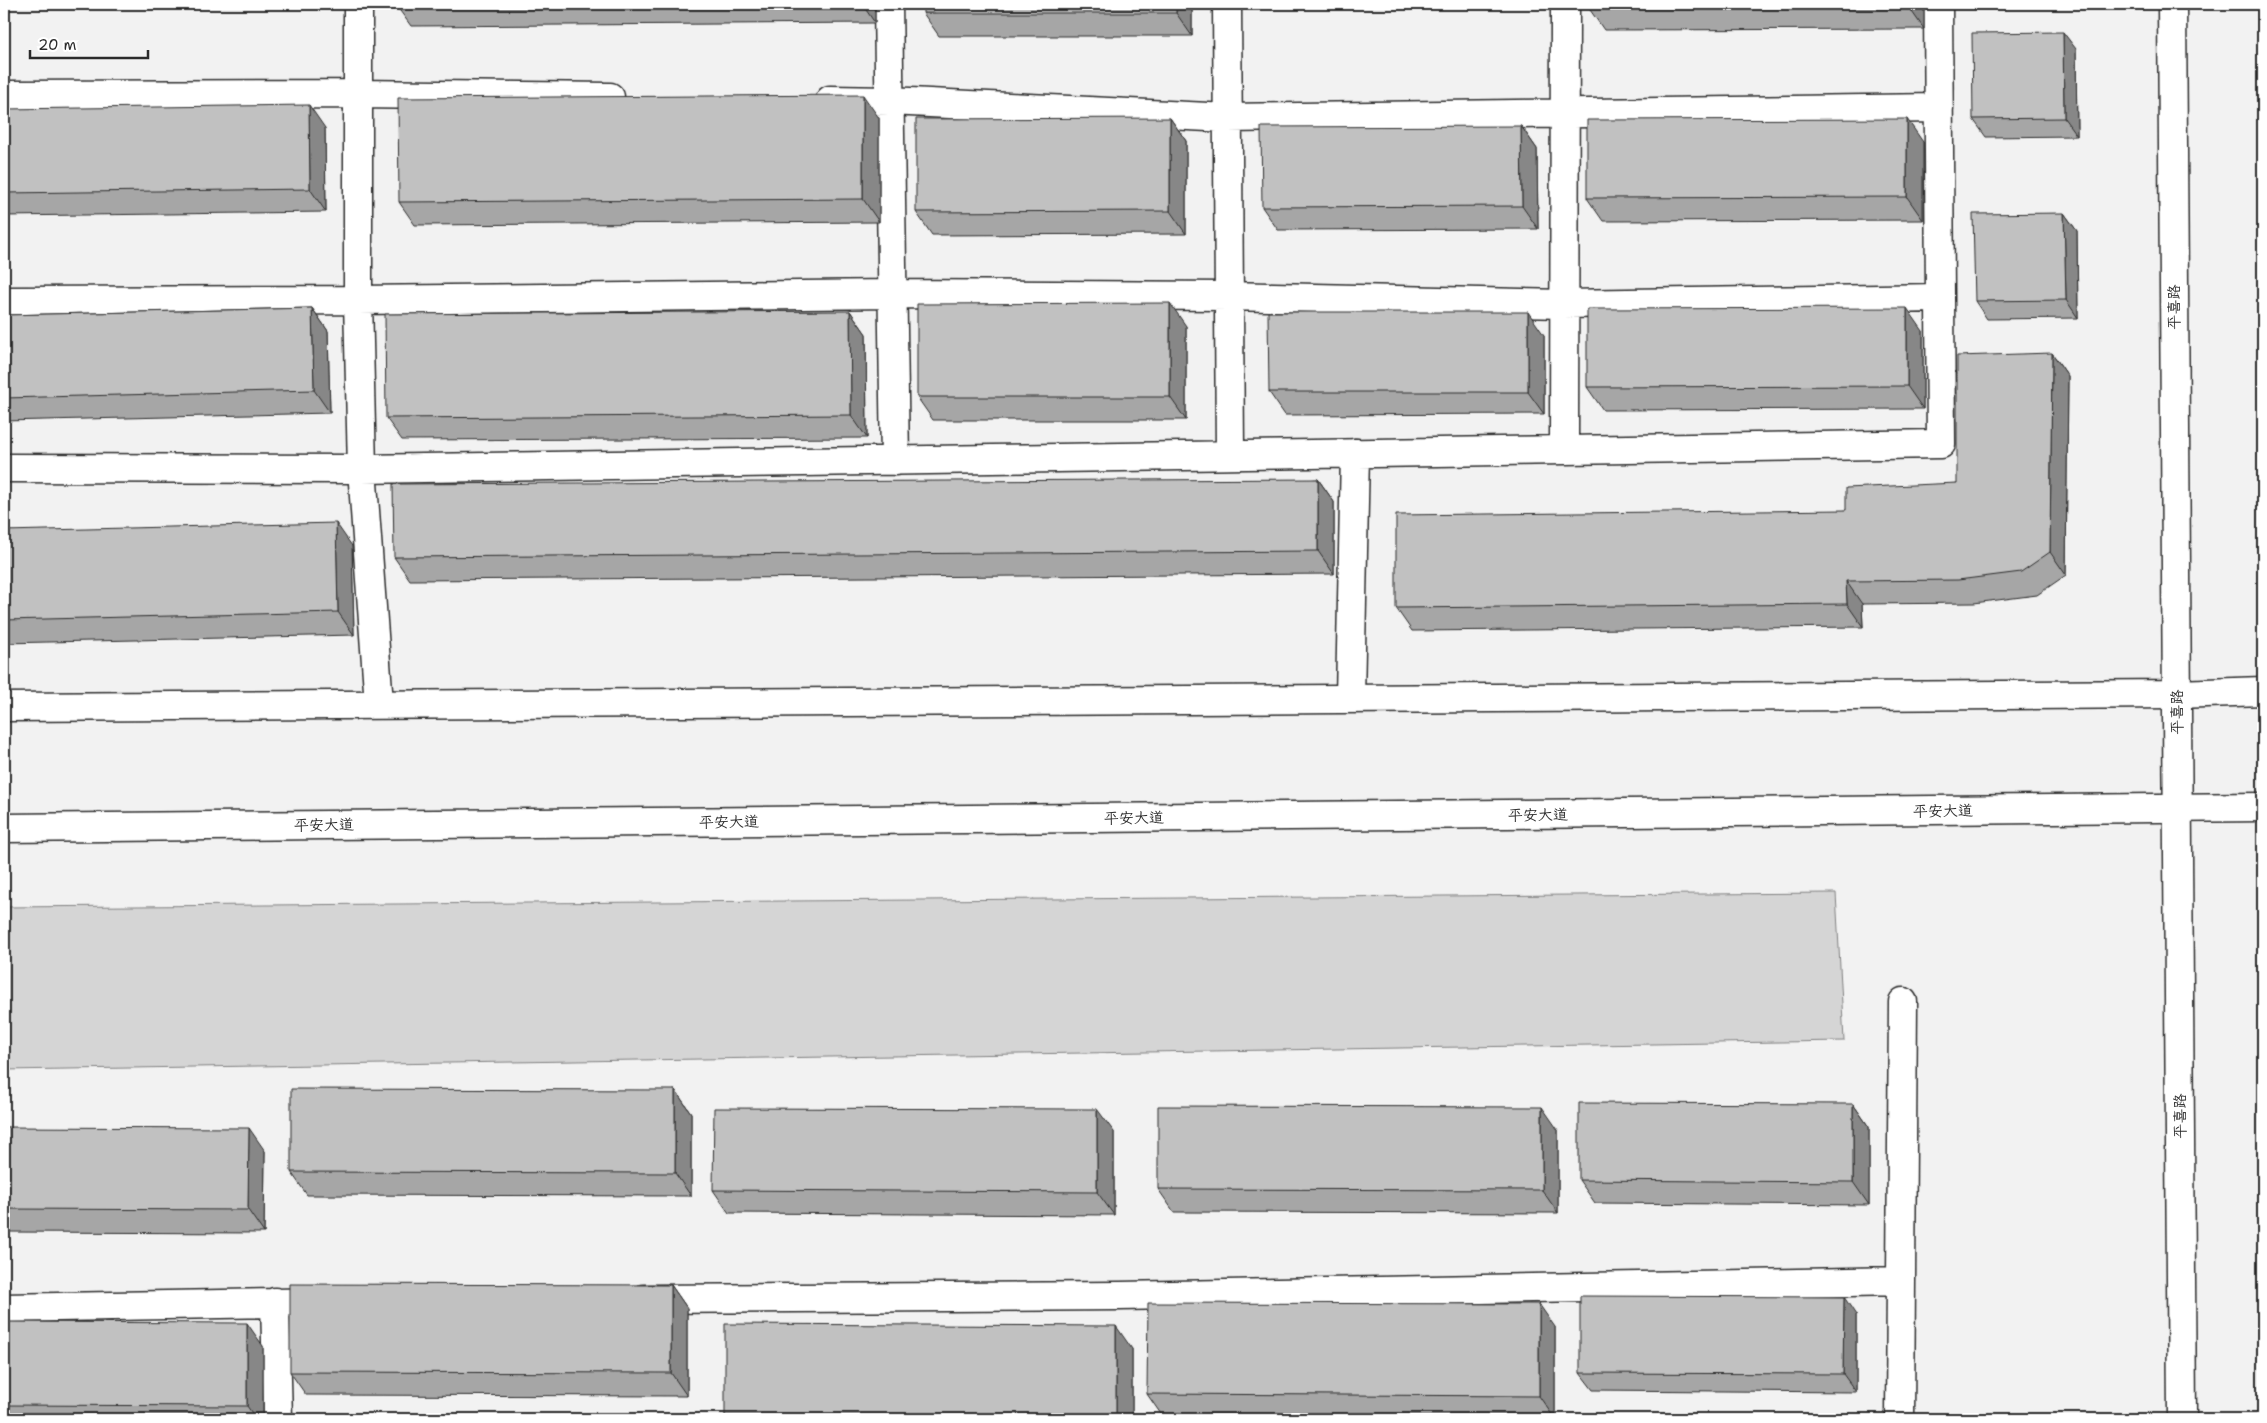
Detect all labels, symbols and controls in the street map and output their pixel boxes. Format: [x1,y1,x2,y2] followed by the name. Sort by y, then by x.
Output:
[30,28,148,60] scale bar
[38,35,77,55] text: 20 m
[2164,284,2184,330] street label: 平喜路
[2167,689,2187,735] street label: 平喜路
[1913,800,1973,822] street label: 平安大道
[1508,804,1568,826] street label: 平安大道
[1104,807,1164,829] street label: 平安大道
[699,811,759,833] street label: 平安大道
[294,814,354,836] street label: 平安大道
[2170,1093,2190,1139] street label: 平喜路

